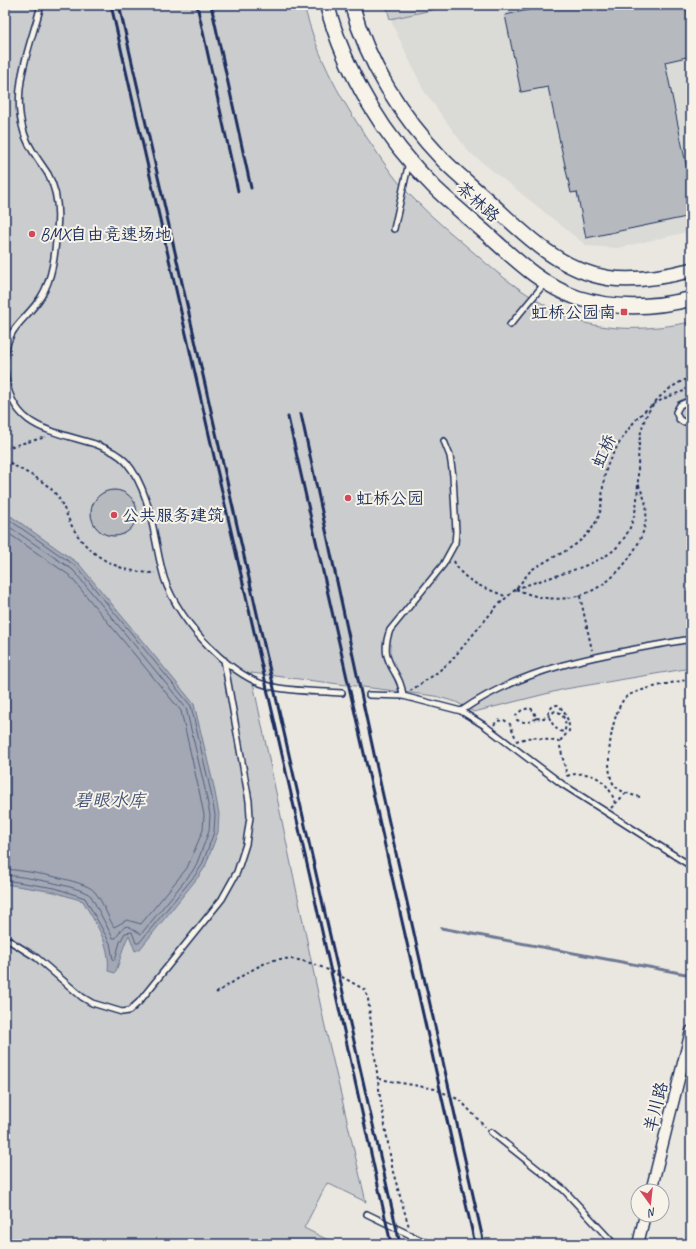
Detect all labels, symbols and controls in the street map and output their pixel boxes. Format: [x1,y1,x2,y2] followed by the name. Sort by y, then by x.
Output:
[452,177,504,227] street label: 茶林路
[40,224,172,245] place label: BMX自由竞速场地
[27,229,37,239] marker: BMX自由竞速场地
[531,302,616,323] place label: 虹桥公园南
[619,307,629,317] marker: 虹桥公园南
[587,431,621,471] street label: 虹桥
[356,488,424,509] place label: 虹桥公园
[343,493,353,503] marker: 虹桥公园
[122,505,224,526] place label: 公共服务建筑
[109,510,119,520] marker: 公共服务建筑
[74,789,148,811] water label: 碧眼水库
[640,1080,672,1134] street label: 羊川路
[630,1183,670,1223] north arrow
[645,1205,658,1221] text: N

